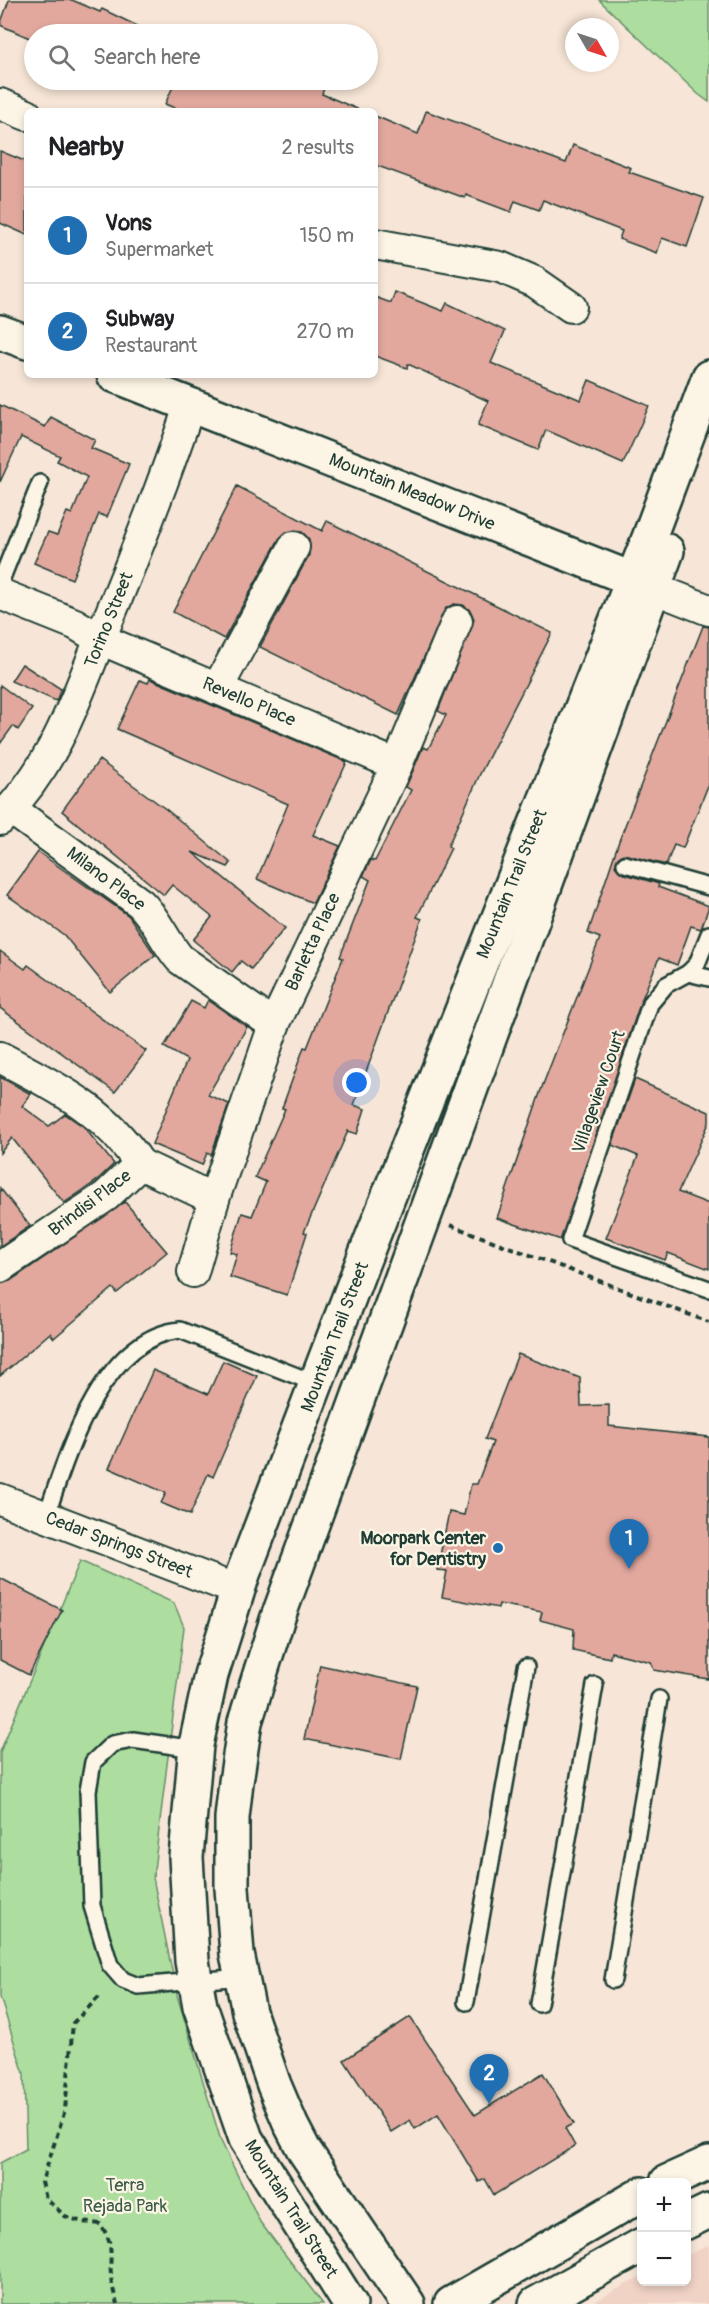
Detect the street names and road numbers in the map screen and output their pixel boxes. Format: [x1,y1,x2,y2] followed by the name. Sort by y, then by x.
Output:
[326,448,499,536] street label: Mountain Meadow Drive
[79,568,139,671] street label: Torino Street
[199,672,299,732] street label: Revello Place
[472,805,553,962] street label: Mountain Trail Street
[62,842,150,916] street label: Milano Place
[280,889,346,995] street label: Barletta Place
[567,1027,631,1157] street label: Villageview Court
[44,1164,136,1242] street label: Brindisi Place
[296,1258,374,1415] street label: Mountain Trail Street
[42,1506,197,1584] street label: Cedar Springs Street
[239,2136,343,2283] street label: Mountain Trail Street

